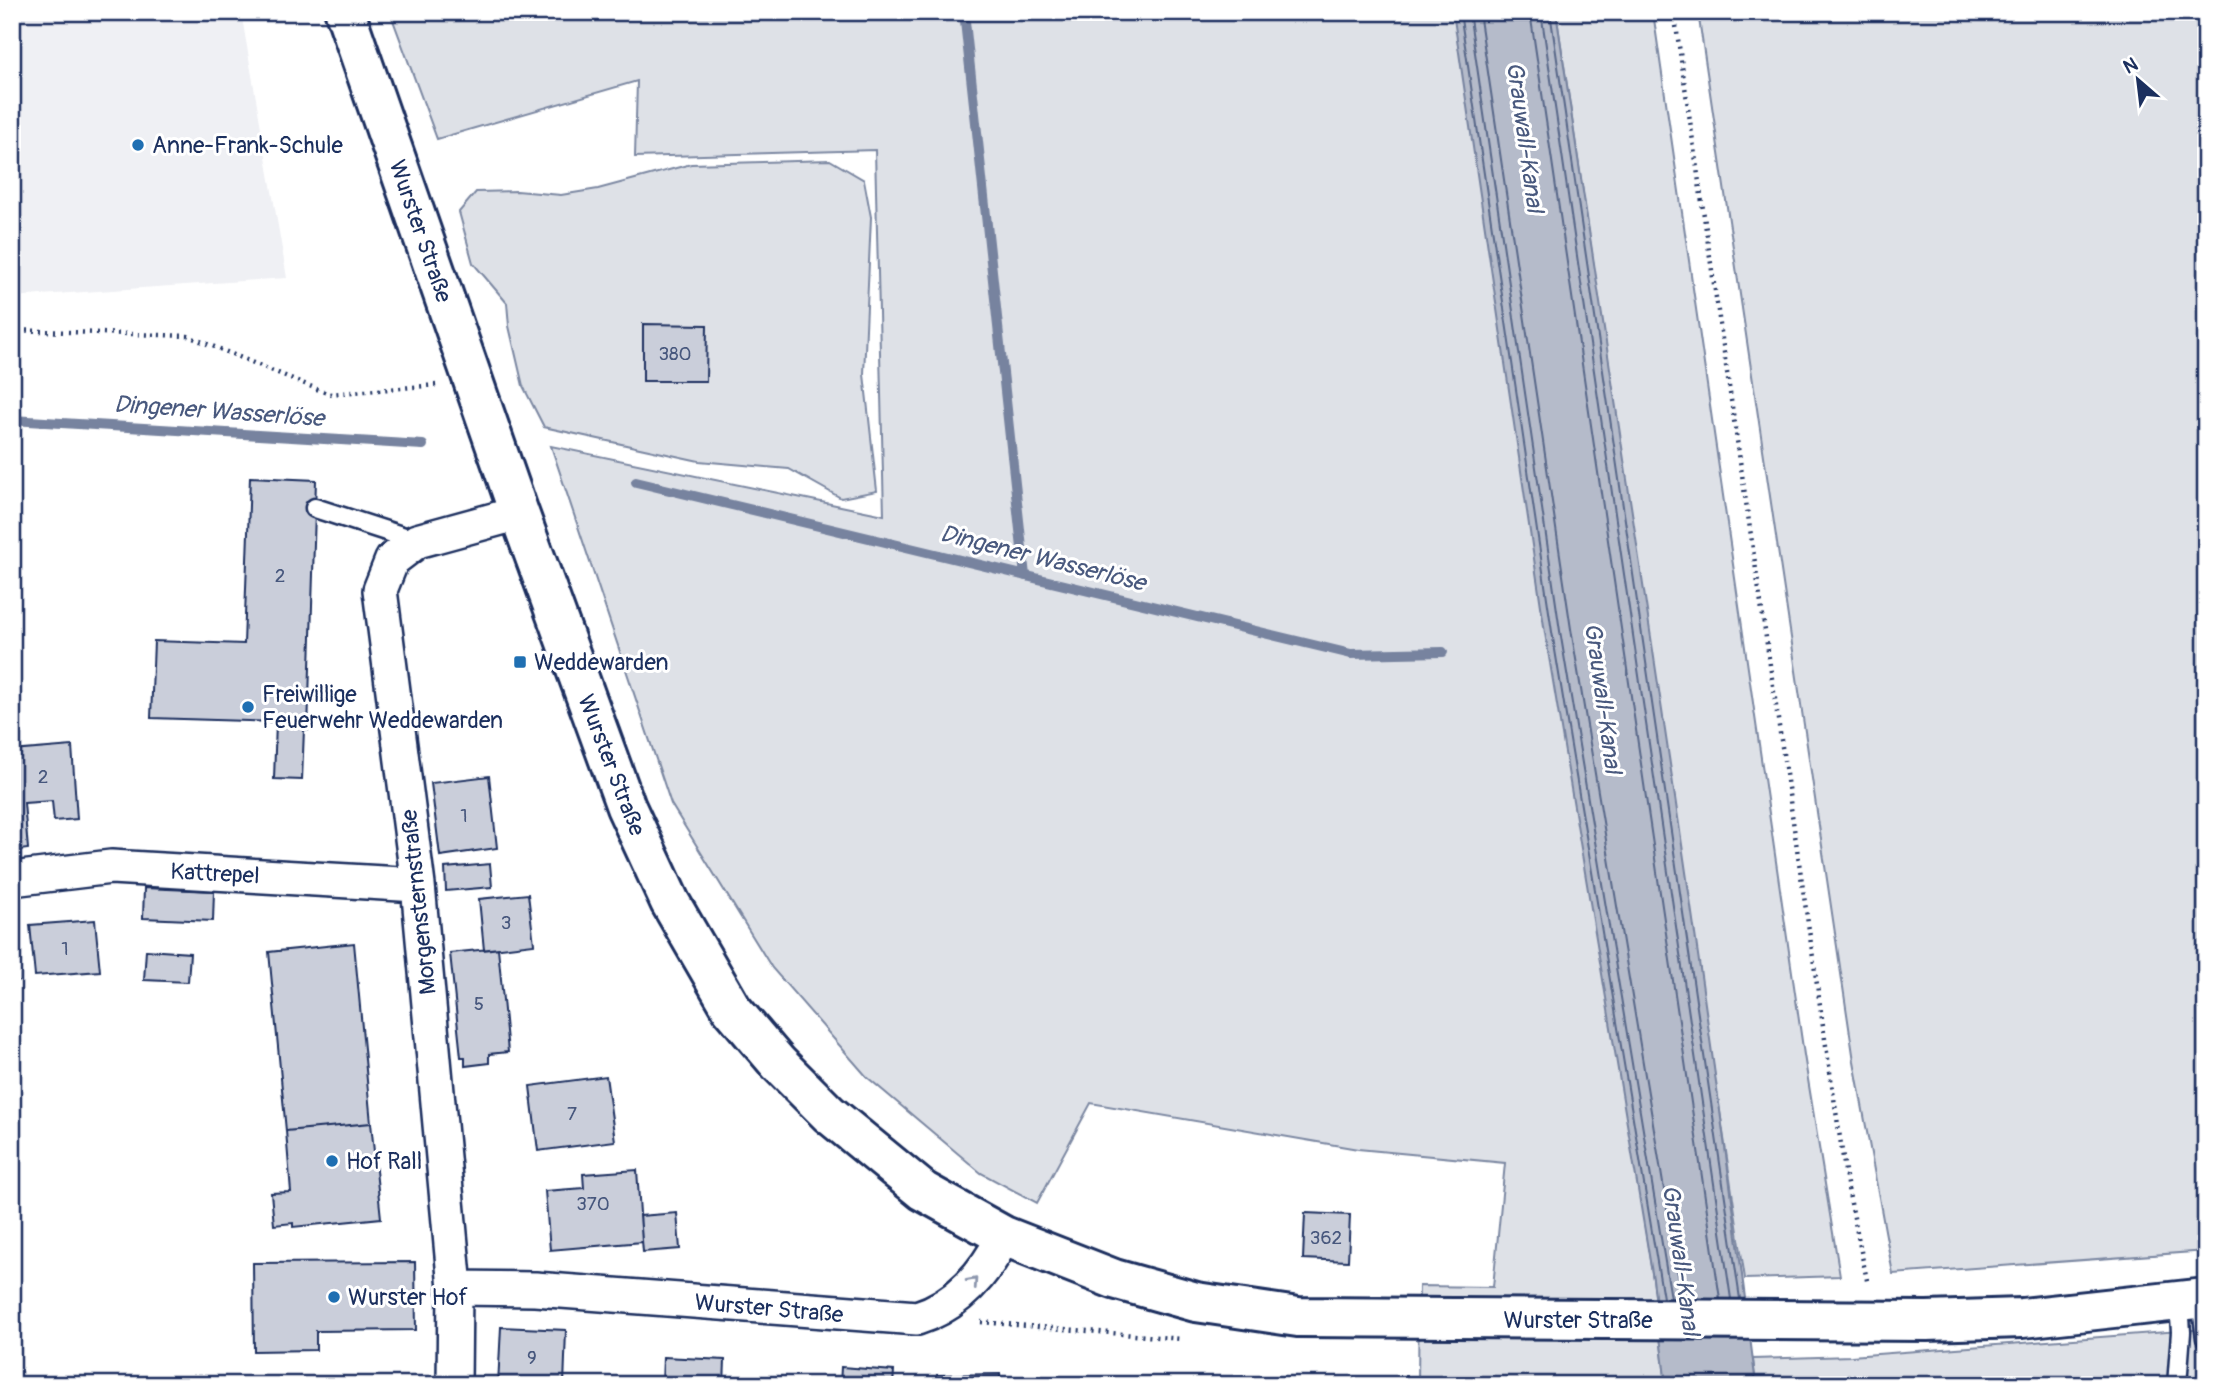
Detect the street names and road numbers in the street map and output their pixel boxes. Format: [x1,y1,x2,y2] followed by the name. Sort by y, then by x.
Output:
[383,156,459,307] street label: Wurster Straße
[571,690,652,841] street label: Wurster Straße
[394,807,443,996] street label: Morgensternstraße
[170,857,260,890] street label: Kattrepel
[693,1288,845,1329] street label: Wurster Straße
[1504,1306,1653,1335] street label: Wurster Straße

